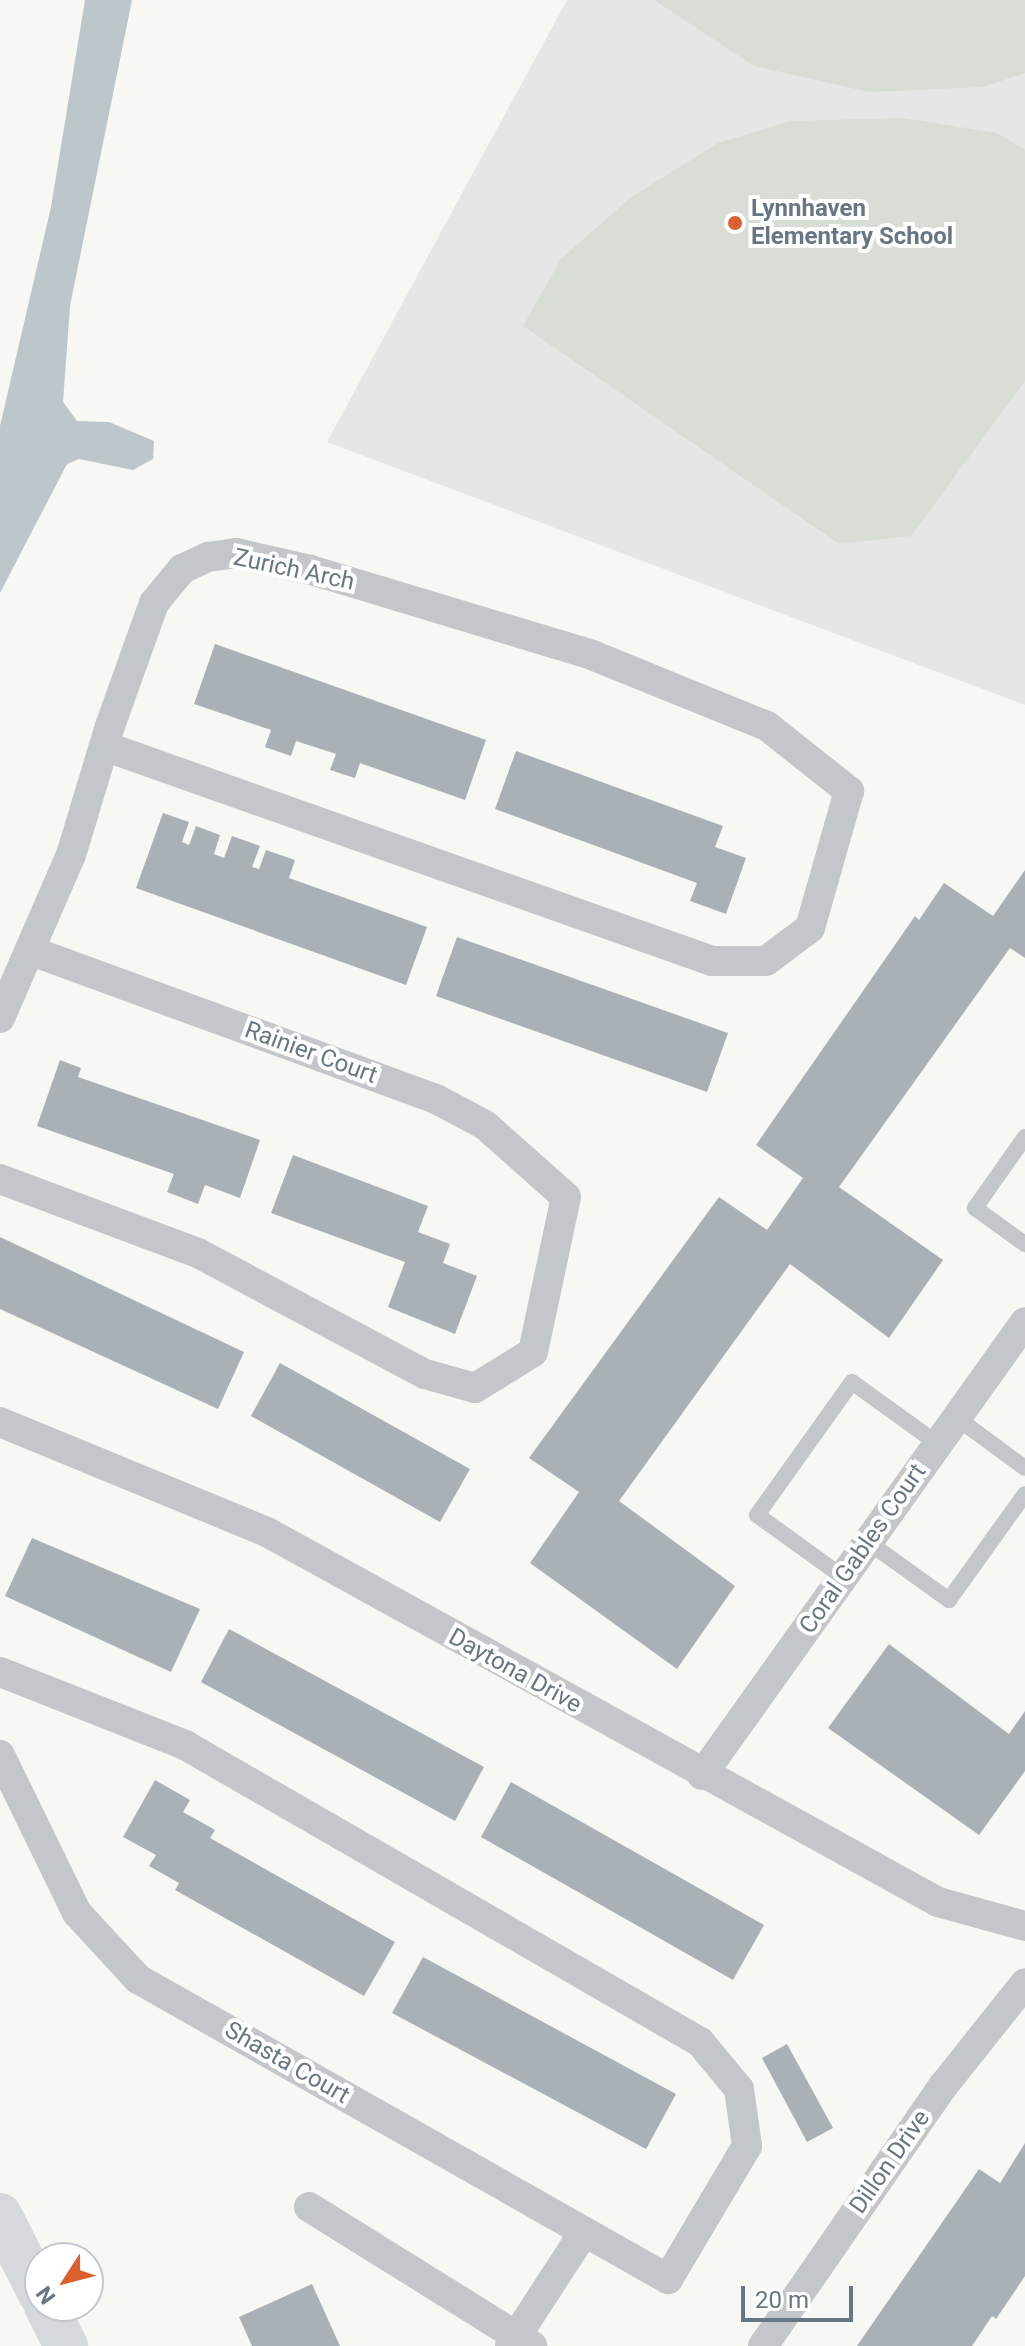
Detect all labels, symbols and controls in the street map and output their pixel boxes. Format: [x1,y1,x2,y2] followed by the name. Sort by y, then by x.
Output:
[751,195,953,251] place label: Lynnhaven Elementary School
[726,214,744,232] marker: Lynnhaven Elementary School
[231,543,357,597] street label: Zurich Arch
[241,1016,381,1090] street label: Rainier Court
[794,1459,932,1639] street label: Coral Gables Court
[444,1623,586,1719] street label: Daytona Drive
[220,2016,354,2110] street label: Shasta Court
[844,2105,936,2219] street label: Dillon Drive
[24,2242,104,2322] north arrow
[745,2270,857,2320] scale bar
[31,2282,60,2309] text: N
[755,2286,809,2314] text: 20 m

